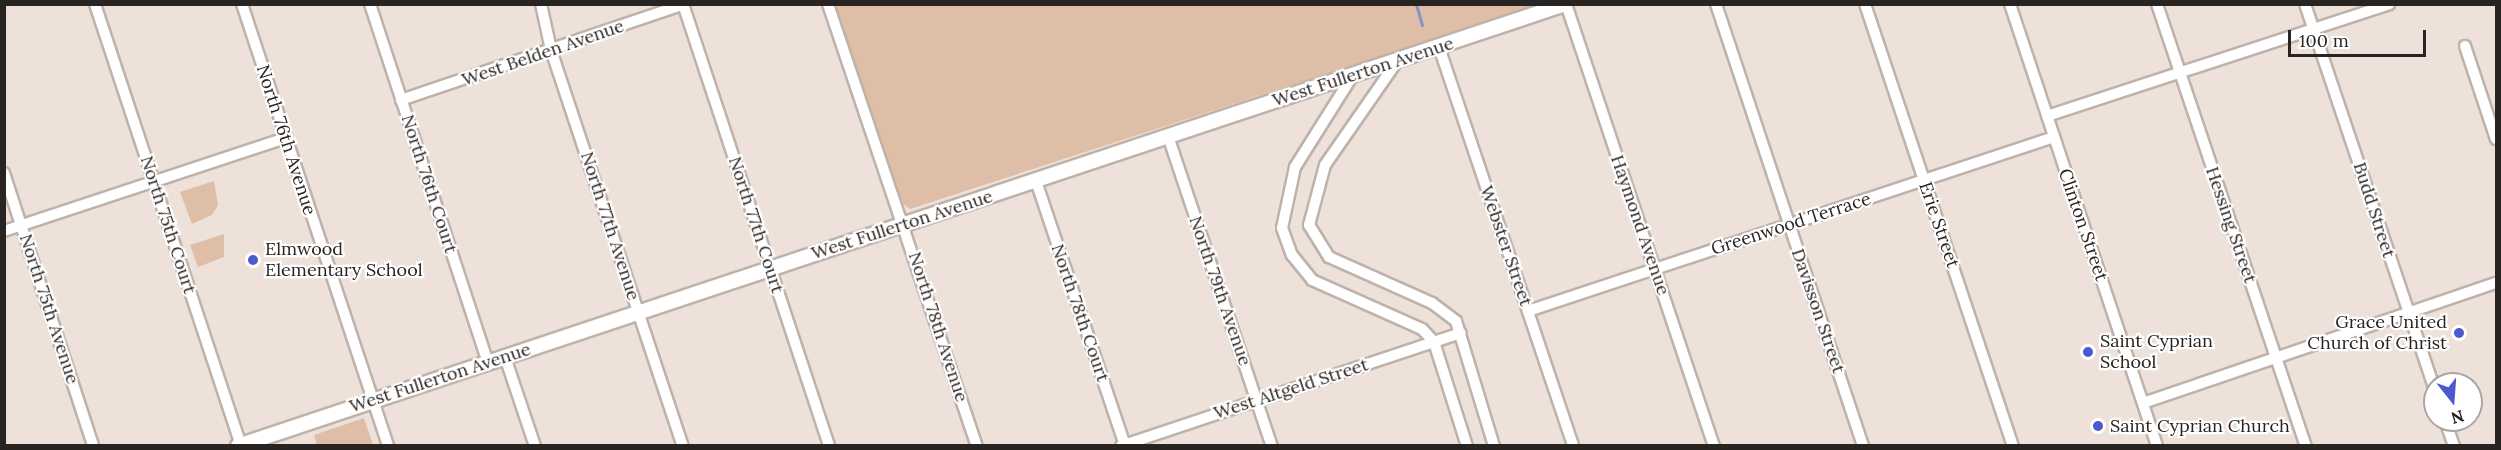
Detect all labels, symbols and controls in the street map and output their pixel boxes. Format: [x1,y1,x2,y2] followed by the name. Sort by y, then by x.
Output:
[459,15,627,91] street label: West Belden Avenue
[2291,18,2429,56] scale bar
[2299,29,2349,52] text: 100 m
[1270,33,1456,111] street label: West Fullerton Avenue
[252,62,320,218] street label: North 76th Avenue
[396,112,462,256] street label: North 76th Court
[576,149,644,303] street label: North 77th Avenue
[1606,152,1674,298] street label: Haymond Avenue
[136,153,200,297] street label: North 75th Court
[724,154,788,296] street label: North 77th Court
[2348,160,2400,260] street label: Budd Street
[2201,164,2261,286] street label: Hessing Street
[2054,166,2112,284] street label: Clinton Street
[1914,179,1964,271] street label: Erie Street
[1475,183,1537,309] street label: Webster Street
[809,186,995,264] street label: West Fullerton Avenue
[1708,188,1874,260] street label: Greenwood Terrace
[1184,213,1256,369] street label: North 79th Avenue
[15,231,83,387] street label: North 75th Avenue
[265,239,423,282] place label: Elmwood Elementary School
[1046,241,1114,385] street label: North 78th Court
[1787,246,1849,376] street label: Davisson Street
[904,249,972,405] street label: North 78th Avenue
[246,253,260,267] marker: Elmwood Elementary School
[2307,312,2447,354] place label: Grace United Church of Christ
[2452,326,2466,340] marker: Grace United Church of Christ
[2100,331,2213,374] place label: Saint Cyprian School
[347,339,533,417] street label: West Fullerton Avenue
[2081,345,2095,359] marker: Saint Cyprian School
[1211,354,1371,424] street label: West Altgeld Street
[2423,372,2483,432] north arrow
[2449,406,2467,429] text: N
[2110,415,2290,437] place label: Saint Cyprian Church
[2091,419,2105,433] marker: Saint Cyprian Church

